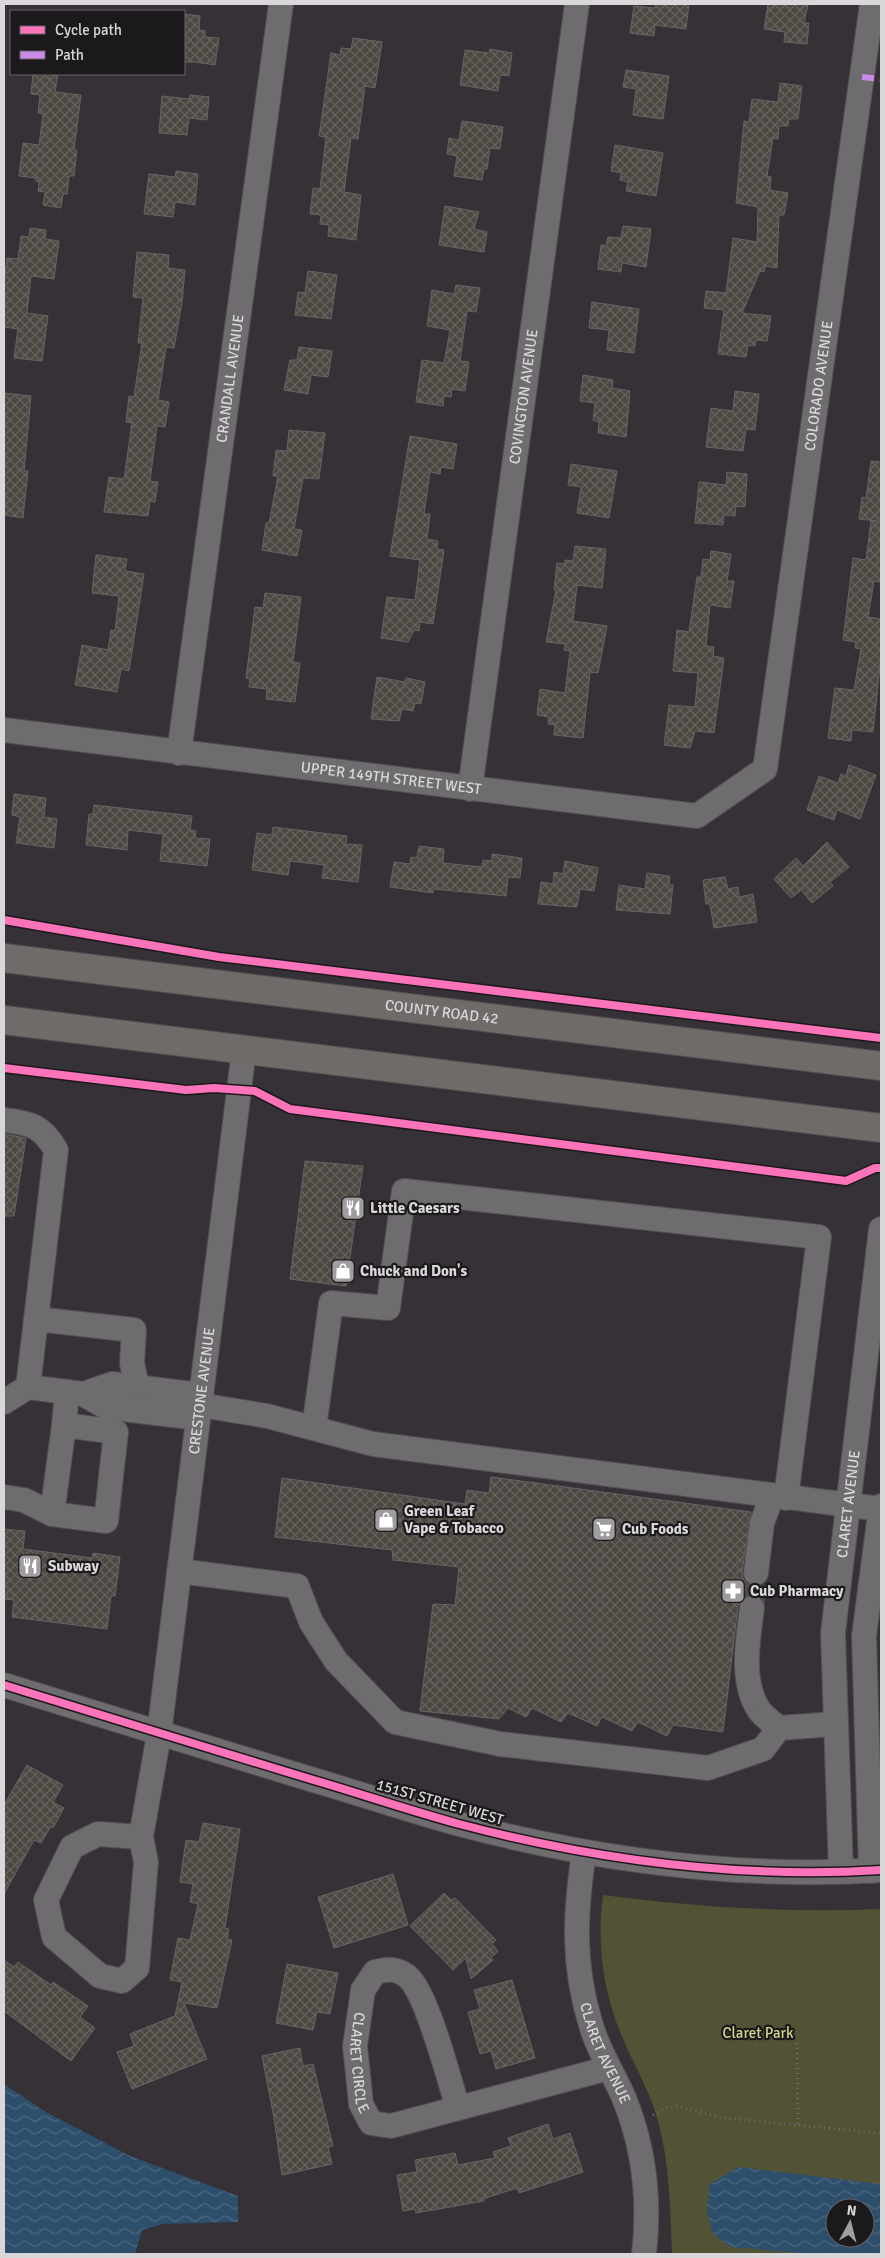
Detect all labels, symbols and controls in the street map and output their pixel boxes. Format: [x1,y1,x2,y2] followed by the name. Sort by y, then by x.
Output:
[10,10,185,75] legend
[55,21,122,39] text: Cycle path
[55,46,84,64] text: Path
[212,313,248,444] street label: CRANDALL AVENUE
[801,319,837,452] street label: COLORADO AVENUE
[505,328,542,465] street label: COVINGTON AVENUE
[300,758,483,798] street label: UPPER 149TH STREET WEST
[384,996,499,1028] street label: COUNTY ROAD 42
[340,1195,366,1221] restaurant icon: Little Caesars
[370,1199,460,1217] place label: Little Caesars
[330,1258,356,1284] shop icon: Chuck and Don's
[360,1262,468,1280] place label: Chuck and Don's
[185,1326,218,1455] street label: CRESTONE AVENUE
[833,1449,864,1559] street label: CLARET AVENUE
[404,1502,504,1537] place label: Green Leaf Vape & Tobacco
[373,1507,399,1533] shop icon: Green Leaf Vape & Tobacco
[591,1516,617,1542] supermarket icon: Cub Foods
[622,1520,689,1538] place label: Cub Foods
[17,1553,43,1579] restaurant icon: Subway
[48,1557,99,1575] place label: Subway
[720,1578,746,1604] pharmacy icon: Cub Pharmacy
[750,1582,844,1600] place label: Cub Pharmacy
[374,1775,506,1829] street label: 151ST STREET WEST
[576,2001,634,2106] street label: CLARET AVENUE
[346,2011,373,2116] street label: CLARET CIRCLE
[722,2024,794,2042] park label: Claret Park
[825,2198,875,2248] north arrow
[846,2202,857,2220] text: N

